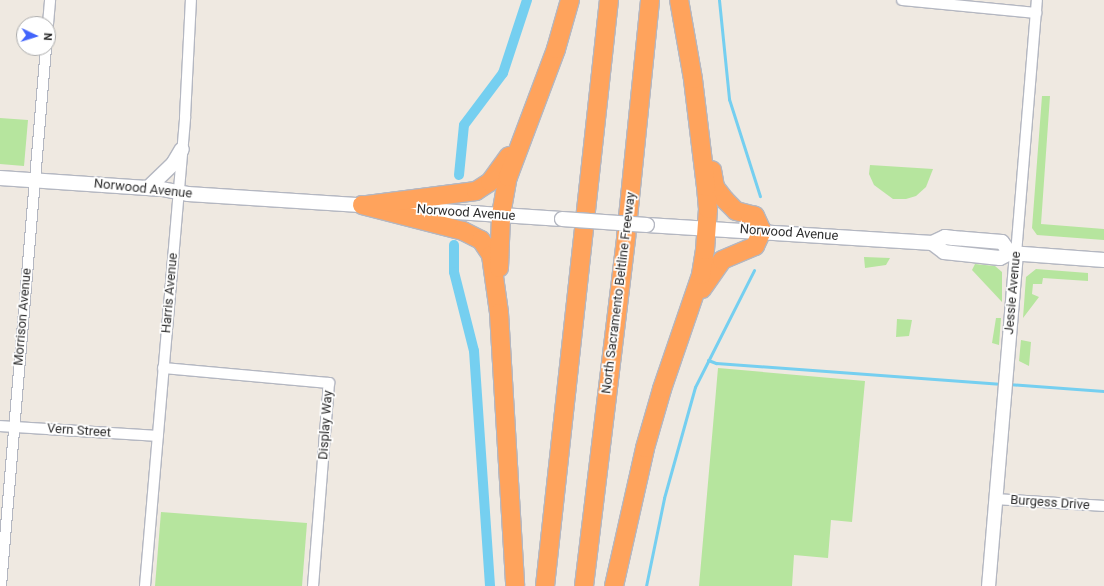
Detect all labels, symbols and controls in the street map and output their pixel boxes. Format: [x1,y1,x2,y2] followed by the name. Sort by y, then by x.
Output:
[16,16,56,56] north arrow
[41,32,54,41] text: N
[93,176,193,202] street label: Norwood Avenue
[599,191,639,395] street label: North Sacramento Beltline Freeway
[416,202,516,224] street label: Norwood Avenue
[739,222,839,244] street label: Norwood Avenue
[1002,251,1024,335] street label: Jessie Avenue
[159,252,181,334] street label: Harris Avenue
[11,268,35,366] street label: Morrison Avenue
[316,390,336,460] street label: Display Way
[47,421,111,441] street label: Vern Street
[1010,492,1090,514] street label: Burgess Drive

